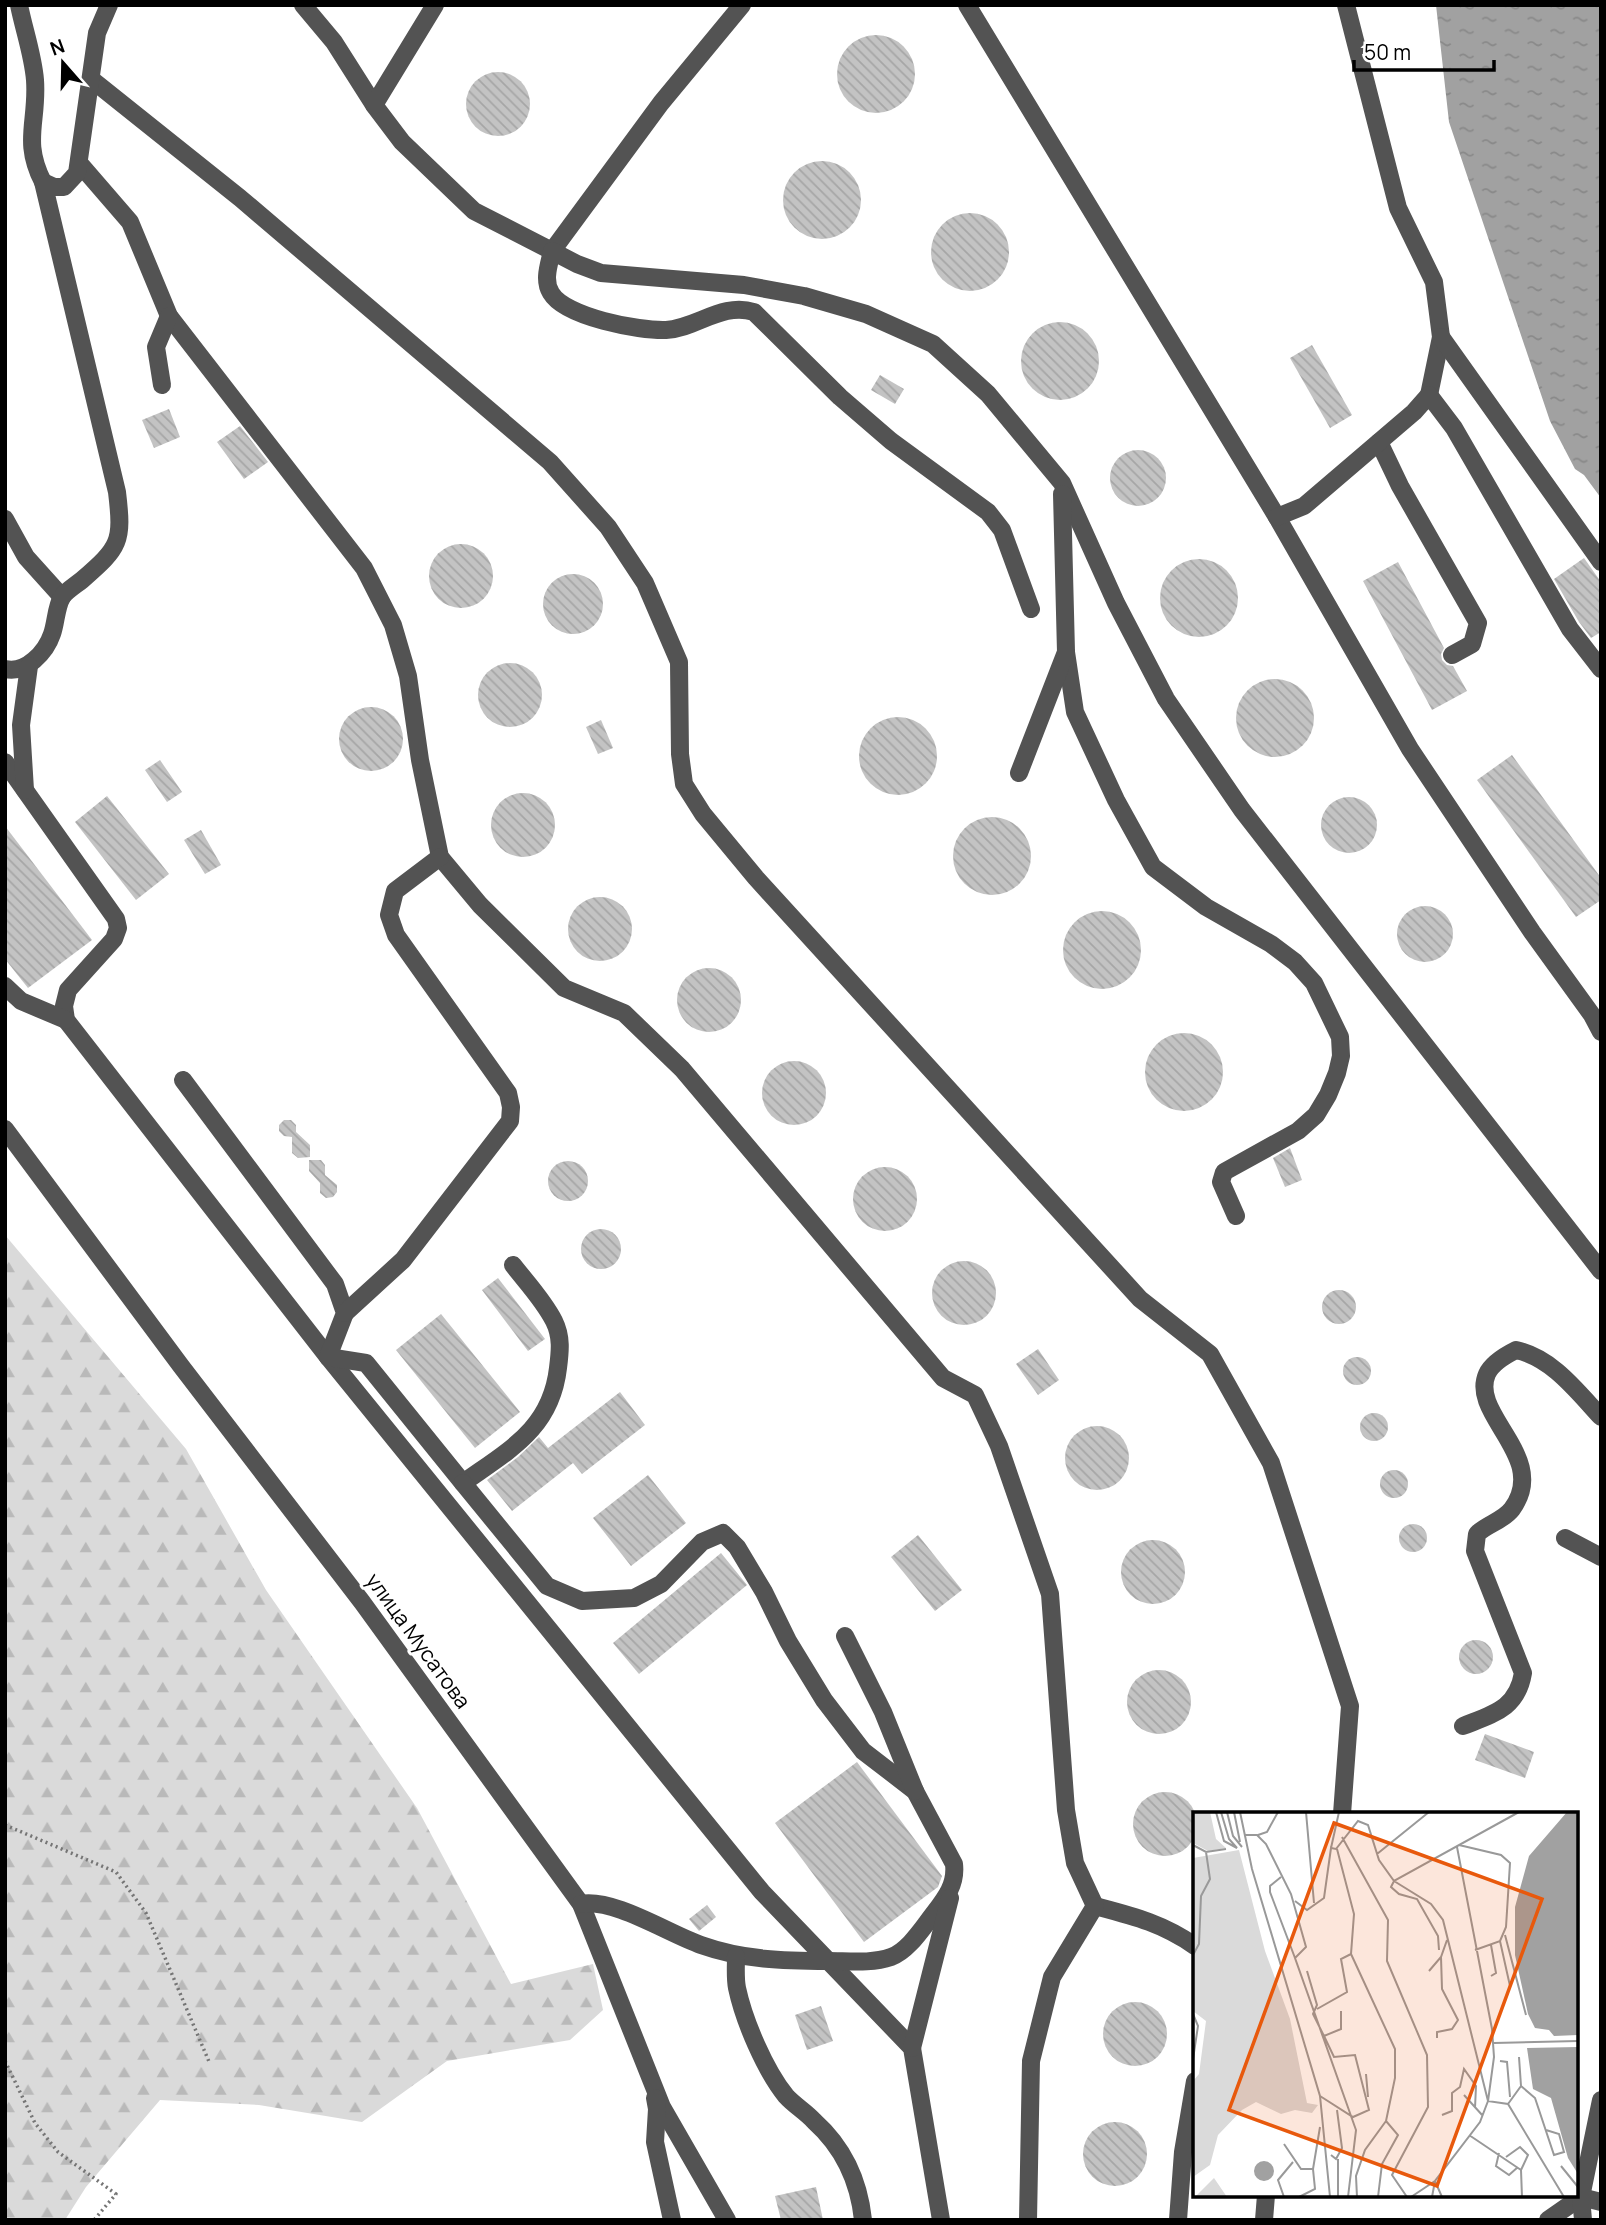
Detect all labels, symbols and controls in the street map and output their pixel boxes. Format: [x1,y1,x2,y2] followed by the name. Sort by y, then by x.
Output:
[28,28,98,98] north arrow
[1354,28,1494,72] scale bar
[46,32,68,62] text: N
[1364,38,1411,66] text: 50 m
[360,1567,477,1714] street label: улица Мусатова
[1193,1812,1578,2197] inset map

